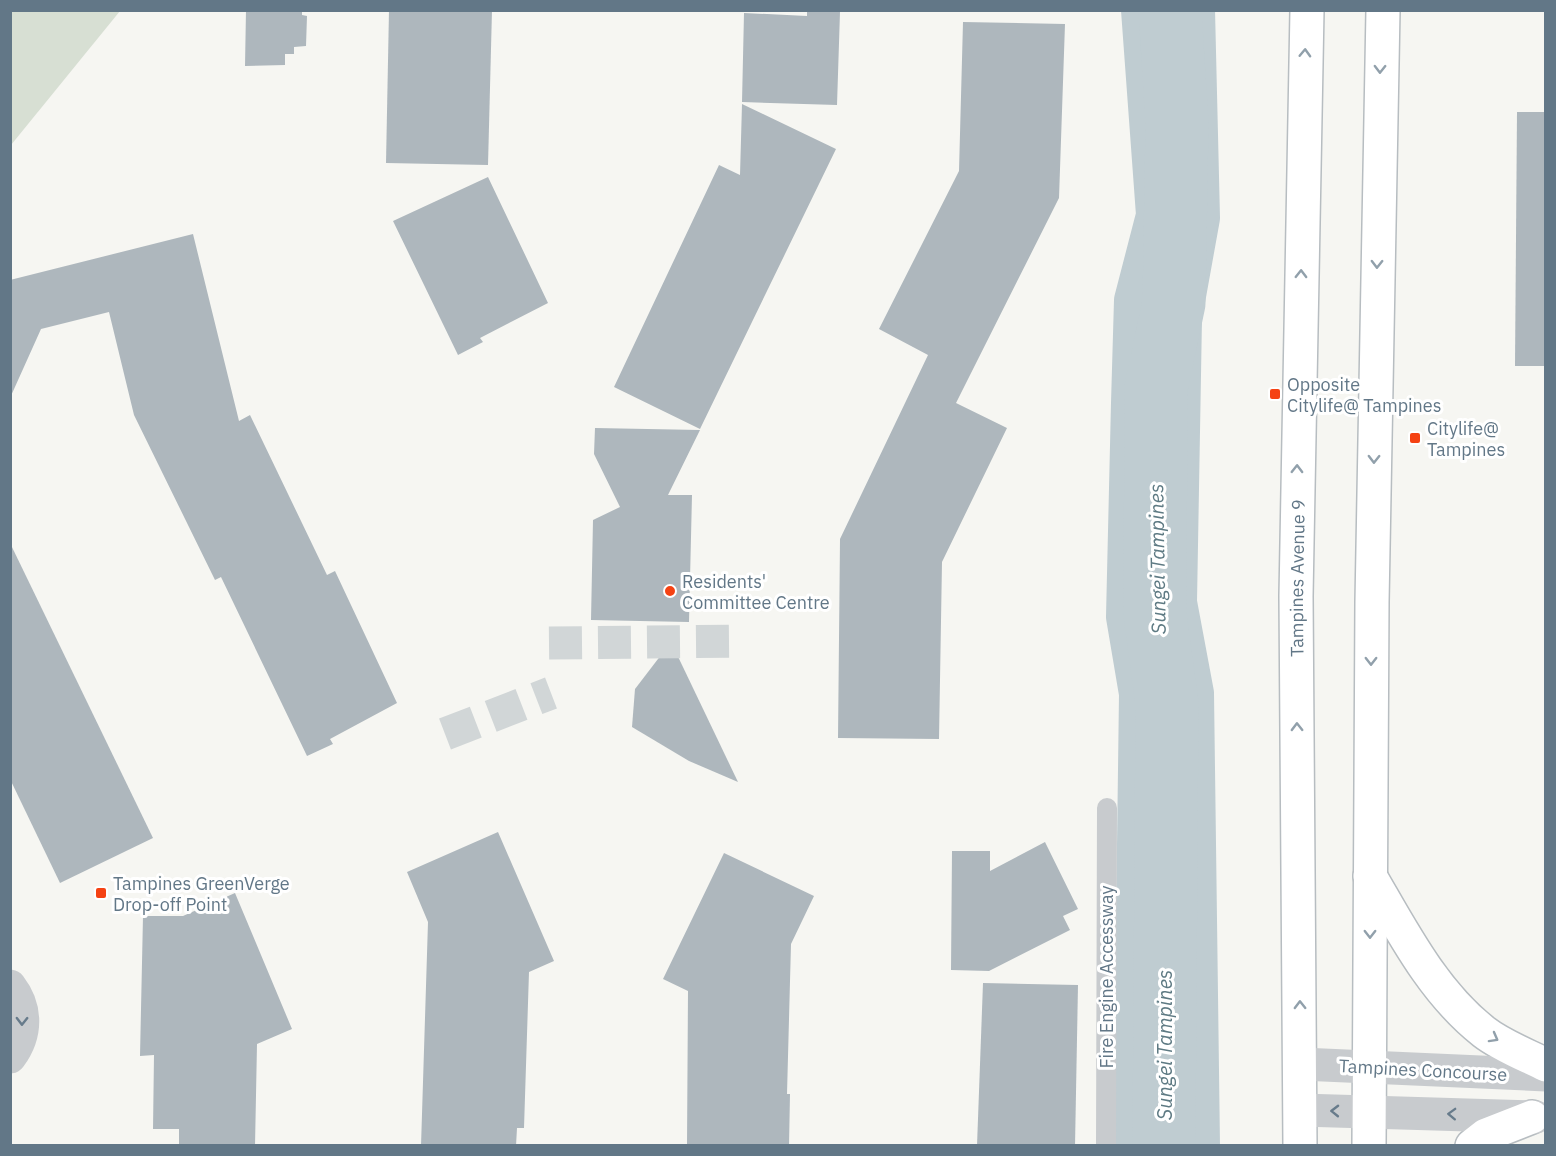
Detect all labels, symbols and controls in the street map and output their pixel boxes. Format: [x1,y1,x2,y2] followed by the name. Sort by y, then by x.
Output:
[1299,48,1312,57] one-way arrow
[1374,64,1387,73] one-way arrow
[1371,259,1383,268] one-way arrow
[1294,270,1307,279] one-way arrow
[1287,373,1441,417] place label: Opposite Citylife@ Tampines
[1268,387,1282,401] marker: Opposite Citylife@ Tampines
[1427,417,1505,461] place label: Citylife@ Tampines
[1408,431,1422,445] marker: Citylife@ Tampines
[1368,454,1380,463] one-way arrow
[1291,465,1303,474] one-way arrow
[1142,483,1172,635] water label: Sungei Tampines
[1284,499,1309,657] street label: Tampines Avenue 9
[682,570,830,614] place label: Residents' Committee Centre
[663,584,677,598] marker: Residents' Committee Centre
[1365,656,1377,665] one-way arrow
[1291,723,1303,732] one-way arrow
[113,872,290,916] place label: Tampines GreenVerge Drop-off Point
[1095,885,1118,1069] street label: Fire Engine Accessway
[94,886,108,900] marker: Tampines GreenVerge Drop-off Point
[1364,929,1376,938] one-way arrow
[1151,970,1178,1120] water label: Sungei Tampines
[1294,1001,1306,1010] one-way arrow
[16,1017,28,1026] one-way arrow
[1488,1031,1499,1042] one-way arrow
[1338,1054,1508,1086] street label: Tampines Concourse
[1331,1105,1340,1117] one-way arrow
[1448,1108,1457,1121] one-way arrow

